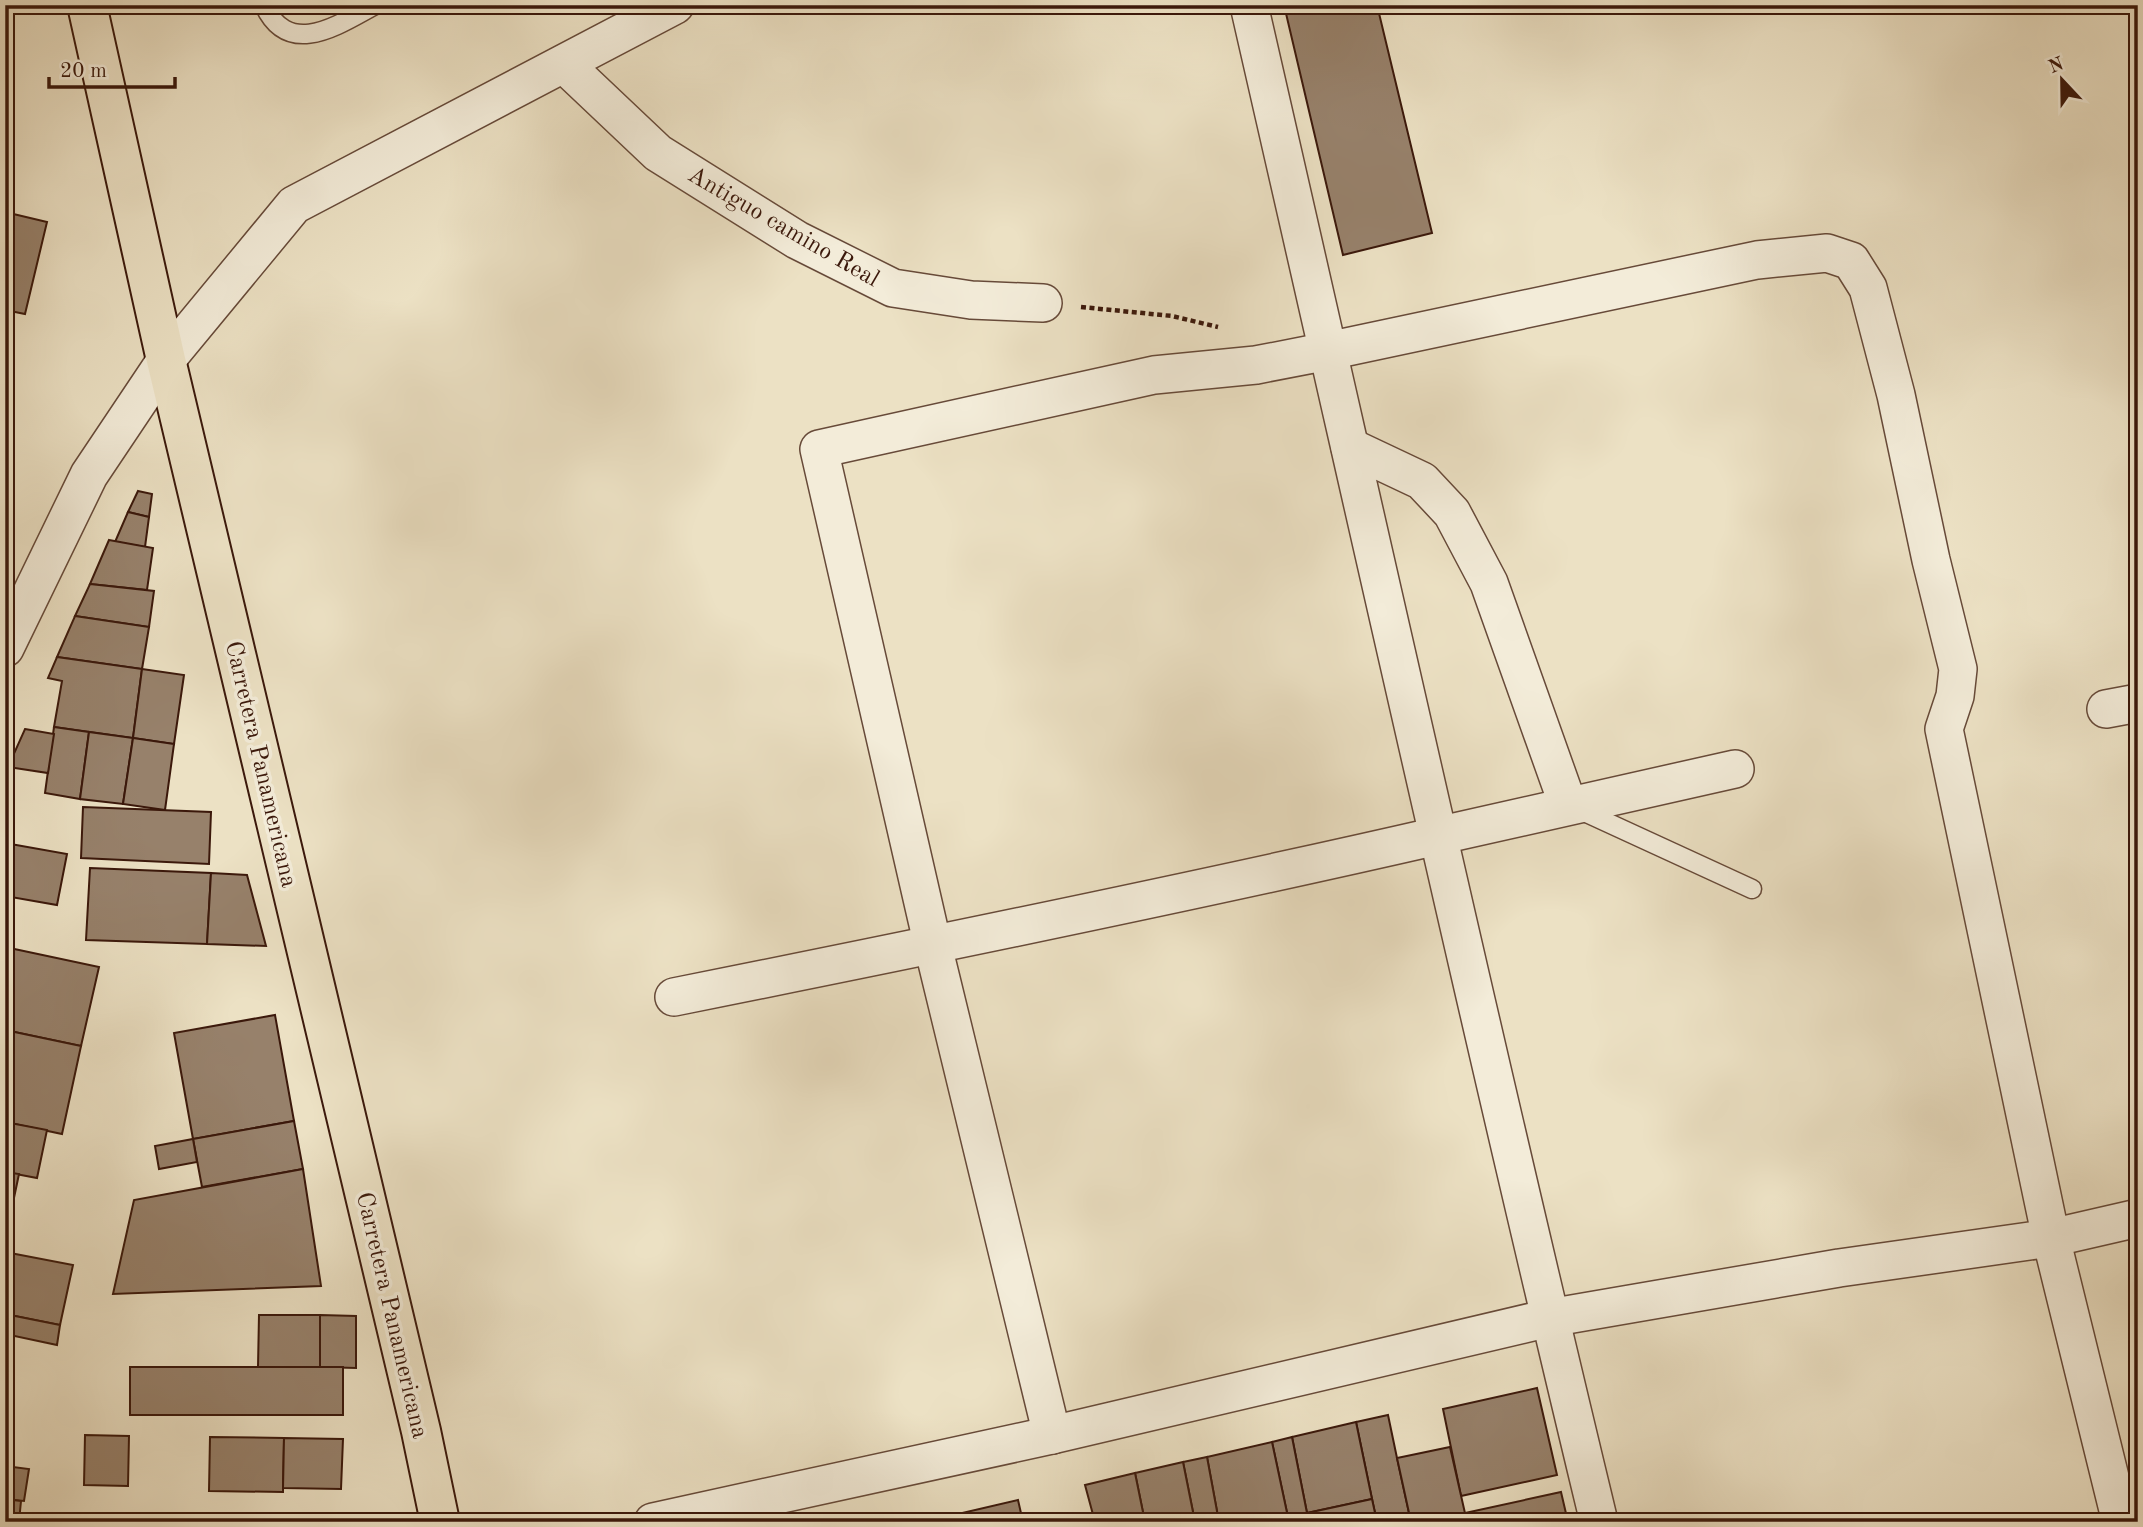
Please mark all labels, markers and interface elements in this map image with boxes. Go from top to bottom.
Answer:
scale bar [49,46,175,90]
north arrow [2028,46,2098,116]
text: N [2046,55,2067,78]
text: 20 m [60,61,107,82]
street label: Antiguo camino Real [683,163,883,292]
street label: Carretera Panamericana [220,639,300,890]
street label: Carretera Panamericana [351,1190,431,1441]

